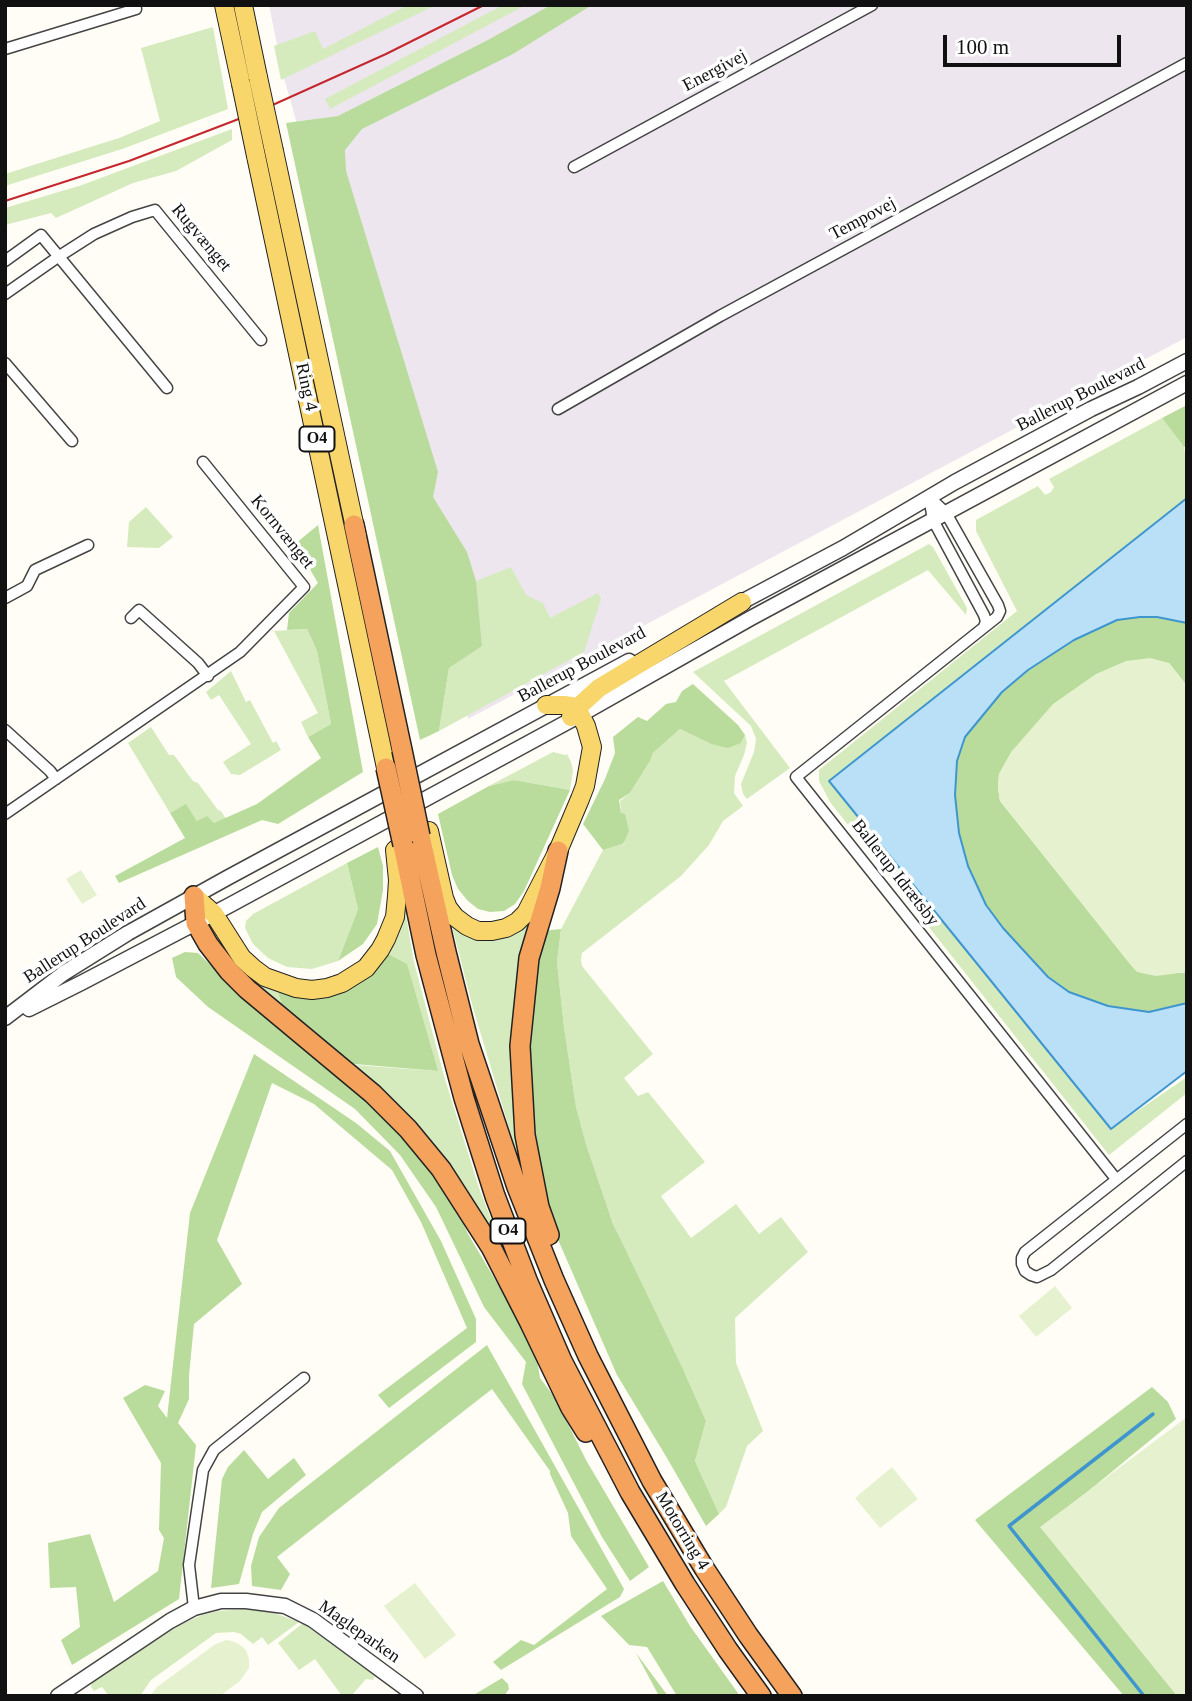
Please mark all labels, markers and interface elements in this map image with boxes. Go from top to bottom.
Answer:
scale bar [947,21,1126,65]
text: 100 m [956,35,1009,59]
street label: Energivej [679,45,751,97]
street label: Tempovej [826,193,900,245]
street label: Rugvænget [166,200,236,276]
street label: Ballerup Boulevard [1013,353,1149,437]
street label: Ring 4 [290,361,322,413]
road number: O4 [300,426,334,452]
street label: Kornvænget [246,491,318,573]
street label: Ballerup Boulevard [514,622,650,708]
street label: Ballerup Idrætsby [847,815,943,931]
street label: Ballerup Boulevard [20,893,150,989]
road number: O4 [490,1218,526,1244]
street label: Motorring 4 [650,1488,714,1574]
street label: Magleparken [314,1596,404,1668]

